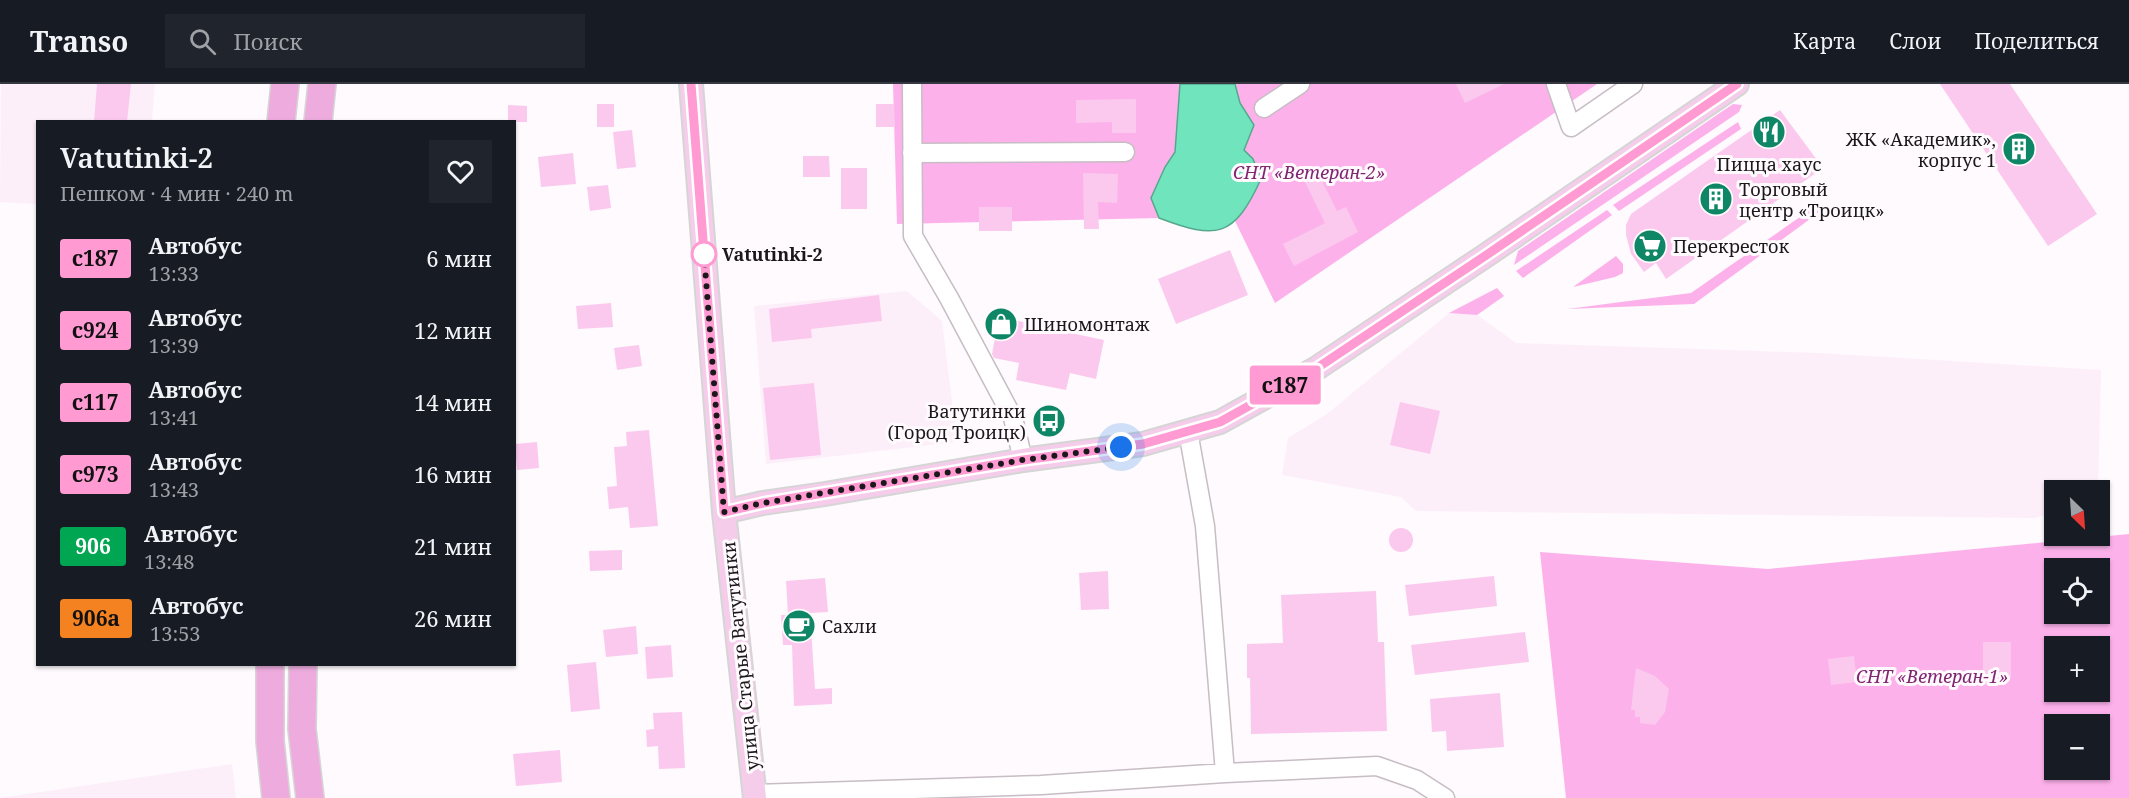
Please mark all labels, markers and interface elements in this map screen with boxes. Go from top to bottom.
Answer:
search box [165,14,585,68]
text: Transo [30,22,129,60]
icon: search [186,25,219,58]
text: Поиск [234,26,302,56]
text: Карта [1793,27,1856,55]
text: Слои [1889,27,1941,55]
text: Поделиться [1974,27,2099,55]
restaurant icon: Пицца хаус [1751,114,1787,150]
place label: ЖК «Академик», корпус 1 [1845,127,1996,172]
building icon: ЖК «Академик», корпус 1 [2001,131,2037,167]
text: Vatutinki-2 [60,138,213,176]
button: heart [429,140,492,203]
place label: Пицца хаус [1717,152,1822,176]
park label: СНТ «Ветеран-2» [1233,160,1385,184]
place label: Торговый центр «Троицк» [1739,177,1885,222]
text: Пешком · 4 мин · 240 m [60,180,293,207]
building icon: Торговый центр «Троицк» [1698,181,1734,217]
supermarket icon: Перекресток [1632,228,1668,264]
text: Автобус [149,230,242,260]
place label: Перекресток [1673,234,1789,258]
marker: Vatutinki-2 [691,241,717,267]
place label: Vatutinki-2 [722,242,823,266]
text: 6 мин [426,243,492,273]
text: с187 [72,244,119,272]
text: 13:33 [149,260,199,287]
text: Автобус [149,302,242,332]
shop icon: Шиномонтаж [983,306,1019,342]
place label: Шиномонтаж [1024,312,1150,336]
text: 12 мин [414,315,492,345]
text: с924 [72,316,119,344]
text: 13:39 [149,332,199,359]
line badge: с187 [1243,366,1327,404]
text: с187 [1262,371,1308,399]
text: Автобус [149,374,242,404]
text: 14 мин [414,387,492,417]
text: с117 [72,388,119,416]
place label: Ватутинки (Город Троицк) [888,399,1026,444]
bus stop icon: Ватутинки (Город Троицк) [1031,403,1067,439]
text: 13:41 [149,404,199,431]
your location [1106,432,1136,462]
text: Автобус [149,446,242,476]
text: 16 мин [414,459,492,489]
text: с973 [72,460,119,488]
text: 13:43 [149,476,199,503]
north arrow [2044,480,2110,546]
map controls [2044,480,2110,780]
text: Автобус [144,518,237,548]
text: 21 мин [414,531,492,561]
text: 906 [75,532,111,560]
street label: улица Старые Ватутинки [716,540,764,772]
text: 13:48 [144,548,194,575]
button: locate [2044,558,2110,624]
text: Автобус [150,590,244,620]
text: 26 мин [414,603,492,633]
text: 906а [72,604,120,632]
cafe icon: Сахли [781,608,817,644]
place label: Сахли [822,614,877,638]
text: 13:53 [150,620,201,647]
button: + [2044,636,2110,702]
park label: СНТ «Ветеран-1» [1856,664,2008,688]
button: − [2044,714,2110,780]

